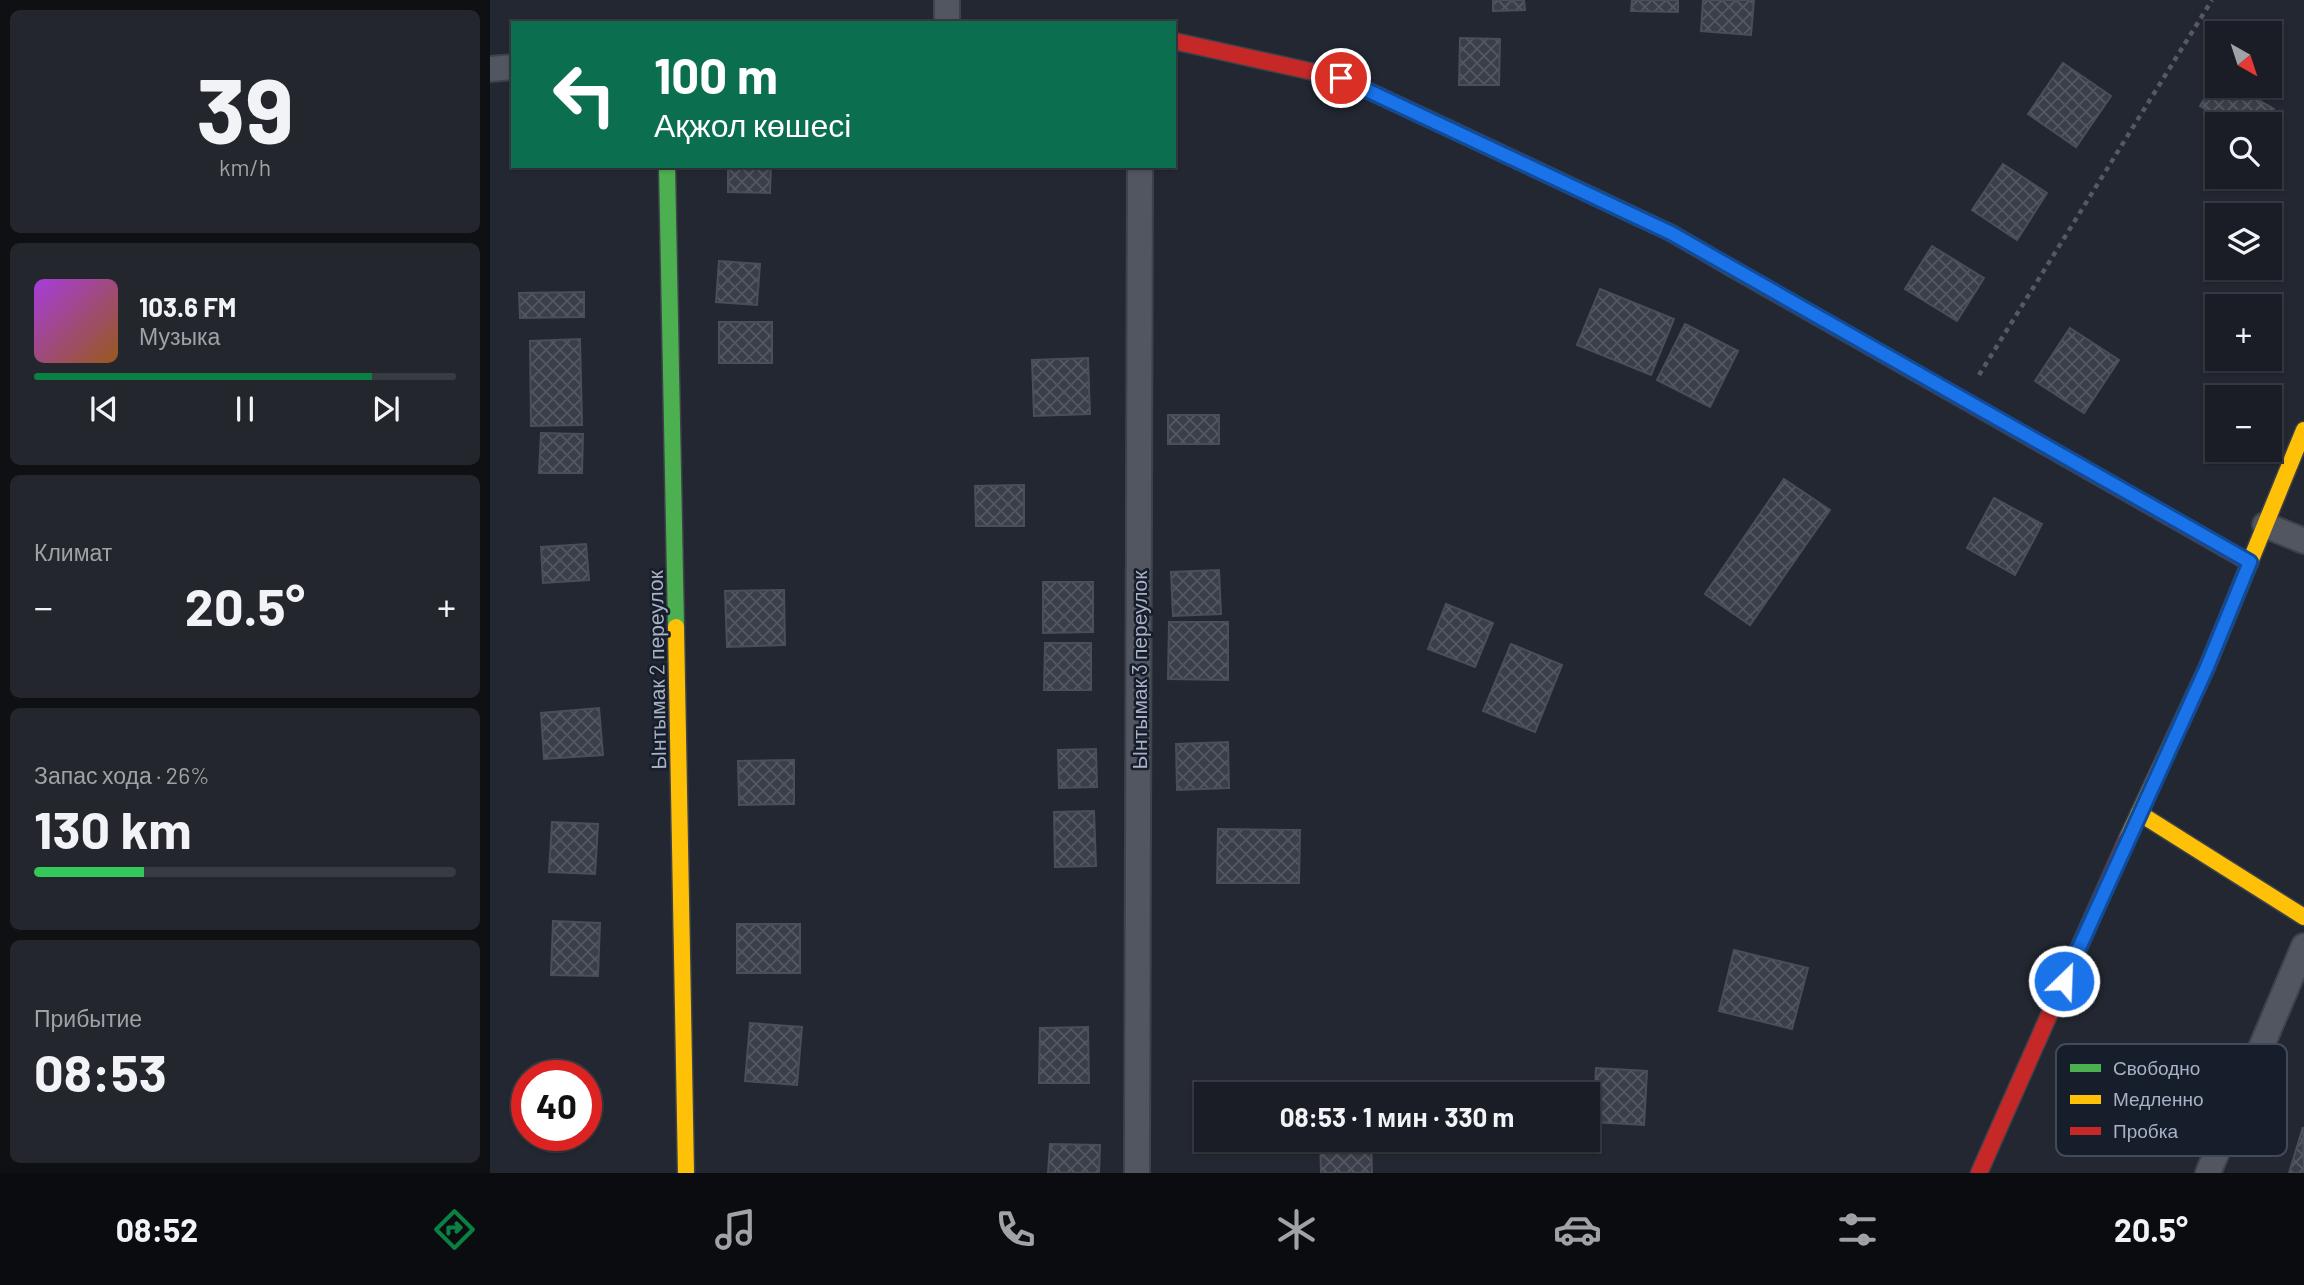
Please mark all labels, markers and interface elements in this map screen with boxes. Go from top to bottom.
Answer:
north arrow [2205,21,2282,98]
map controls [2205,21,2282,462]
text: 100 m [654,45,778,104]
pin [1311,48,1371,108]
icon: left [539,49,630,140]
text: 39 [196,53,294,162]
icon: arrive [1322,59,1360,97]
text: Ақжол көшесі [654,105,851,143]
button: search [2205,112,2282,189]
text: km/h [219,153,271,181]
button: layers [2205,203,2282,280]
text: 103.6 FM [139,291,236,322]
button: + [2205,294,2282,371]
text: Музыка [139,322,220,350]
button: − [2205,385,2282,462]
icon: previous [85,390,123,428]
icon: pause [226,390,264,428]
icon: next [367,390,405,428]
text: Климат [34,538,112,566]
street label: Ынтымак 2 переулок [642,569,670,770]
street label: Ынтымак 3 переулок [1126,570,1151,770]
text: 20.5° [185,574,305,636]
text: − [34,583,53,629]
text: + [437,583,456,629]
text: Запас хода · 26% [34,761,209,789]
text: 130 km [34,797,192,859]
position arrow [2027,944,2101,1018]
text: Прибытие [34,1004,142,1032]
text: 08:53 [34,1040,167,1102]
legend [2056,1044,2287,1156]
text: Свободно [2113,1056,2200,1079]
speed limit sign: 40 [511,1060,602,1151]
text: Медленно [2113,1087,2203,1110]
text: 08:53 · 1 мин · 330 m [1280,1101,1514,1132]
text: Пробка [2113,1119,2178,1142]
icon: directions [430,1205,479,1254]
icon: music [711,1205,760,1254]
icon: phone [991,1205,1040,1254]
icon: climate [1272,1205,1321,1254]
icon: car [1553,1205,1602,1254]
icon: filters [1833,1205,1882,1254]
text: 08:52 [116,1210,198,1248]
text: 20.5° [2114,1210,2188,1248]

